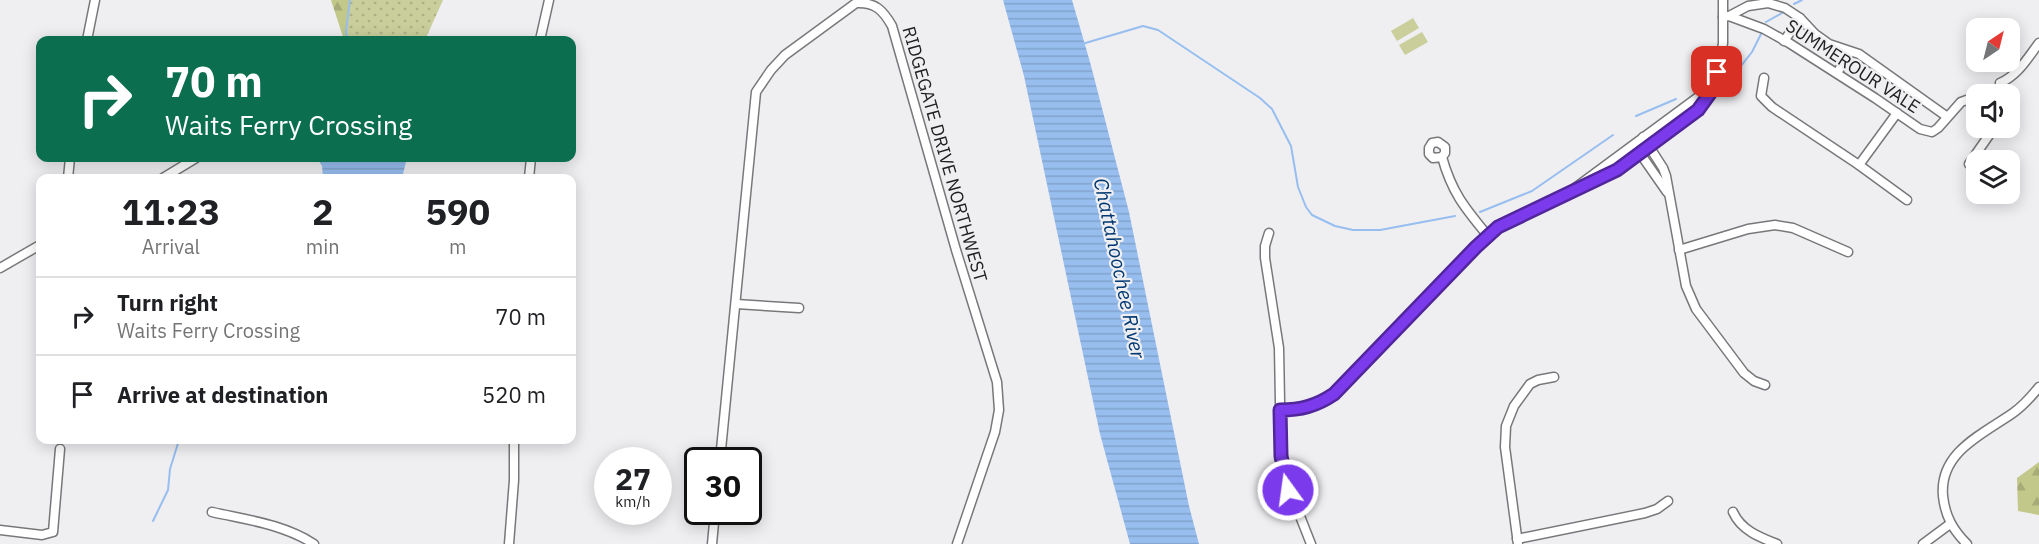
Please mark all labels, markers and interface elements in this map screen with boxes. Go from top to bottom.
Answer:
street label: SUMMEROUR VALE [1781,14,1925,118]
north arrow [1966,18,2020,72]
map controls [1966,18,2020,204]
street label: RIDGEGATE DRIVE NORTHWEST [897,24,993,284]
pin [1691,46,1742,97]
text: 70 m [165,54,263,109]
icon: arrive [1700,55,1733,88]
icon: right [66,60,144,138]
button: sound [1966,84,2020,138]
text: Waits Ferry Crossing [165,107,412,142]
button: layers [1966,150,2020,204]
water label: Chattahoochee River [1088,175,1152,361]
text: 11:23 [122,188,220,235]
text: 2 [312,188,334,235]
text: 590 [425,188,490,235]
text: Arrival [142,233,200,260]
text: min [306,233,340,260]
text: m [449,233,467,260]
text: Turn right [117,288,218,317]
icon: right [66,300,99,333]
text: 70 m [495,302,546,331]
text: Waits Ferry Crossing [117,317,300,344]
icon: arrive [66,378,99,411]
text: Arrive at destination [117,380,328,409]
text: 520 m [482,380,546,409]
speed limit sign: 30 [684,447,762,525]
position arrow [1256,458,1320,522]
text: 27 [615,459,651,498]
text: km/h [615,492,651,511]

